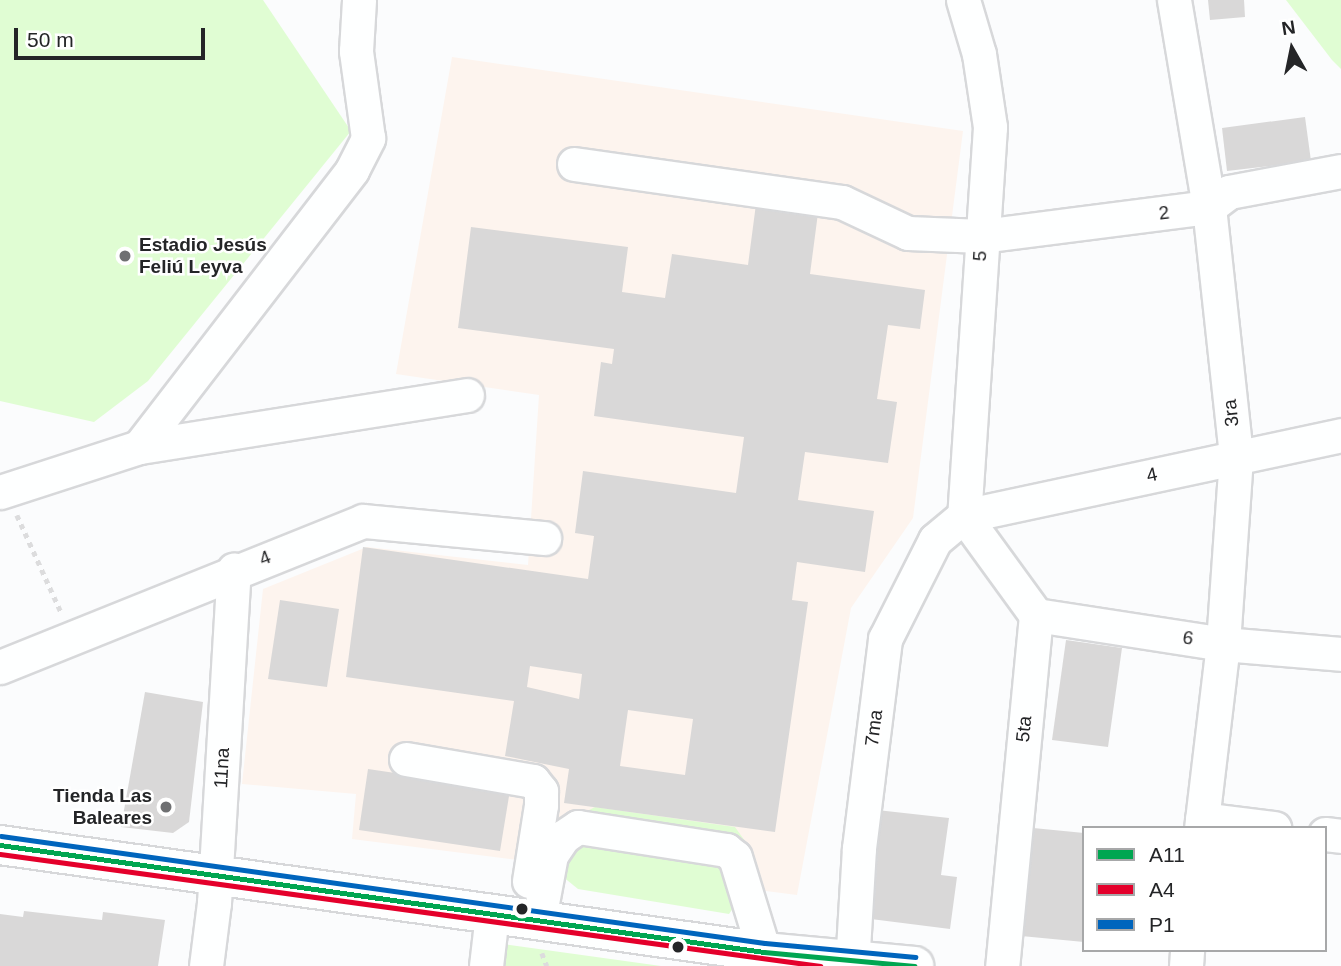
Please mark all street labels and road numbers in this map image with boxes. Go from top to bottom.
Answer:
street label: 2 [1157,201,1171,225]
street label: 5 [968,250,992,262]
street label: 3ra [1218,398,1244,428]
street label: 4 [1144,463,1160,487]
street label: 4 [256,545,274,571]
street label: 6 [1181,626,1195,650]
street label: 7ma [860,708,888,748]
street label: 5ta [1011,715,1037,743]
street label: 11na [210,747,234,789]

